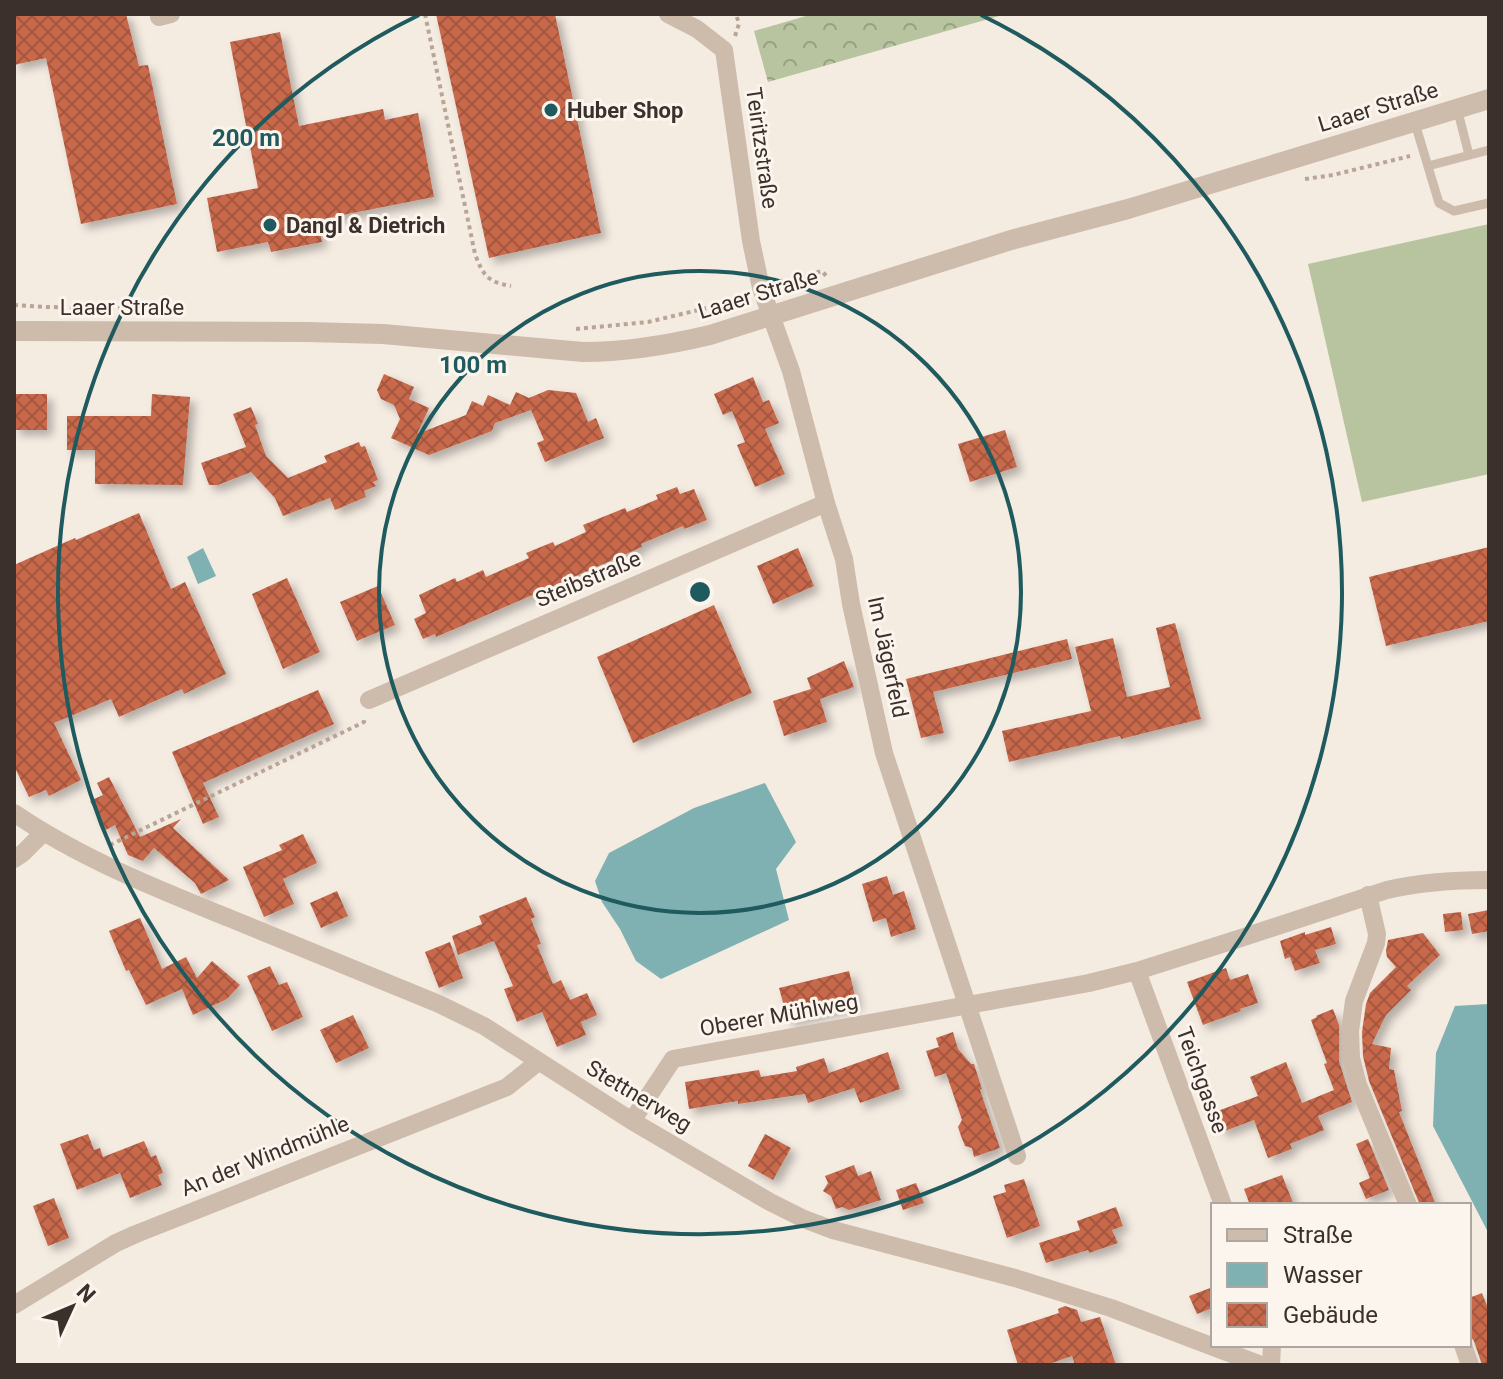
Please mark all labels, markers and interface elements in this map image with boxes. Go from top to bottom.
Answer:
street label: Laaer Straße [1315,77,1441,137]
street label: Teiritzstraße [741,86,783,210]
place label: Huber Shop [567,98,683,123]
marker: Huber Shop [542,101,560,119]
text: 200 m [212,124,280,152]
place label: Dangl & Dietrich [286,213,445,238]
marker: Dangl & Dietrich [261,216,279,234]
street label: Laaer Straße [695,264,821,324]
street label: Laaer Straße [60,295,184,320]
text: 100 m [439,351,507,379]
street label: Steibstraße [532,546,644,612]
centre of rings [686,578,714,606]
street label: Im Jägerfeld [863,594,913,720]
street label: Oberer Mühlweg [698,989,860,1041]
street label: Teichgasse [1171,1023,1233,1137]
street label: Stettnerweg [582,1055,696,1137]
street label: An der Windmühle [177,1111,353,1201]
legend [1211,1203,1471,1347]
text: Straße [1283,1221,1353,1249]
text: Wasser [1283,1261,1363,1289]
north arrow [32,1267,112,1347]
text: N [72,1279,100,1308]
text: Gebäude [1283,1301,1378,1329]

